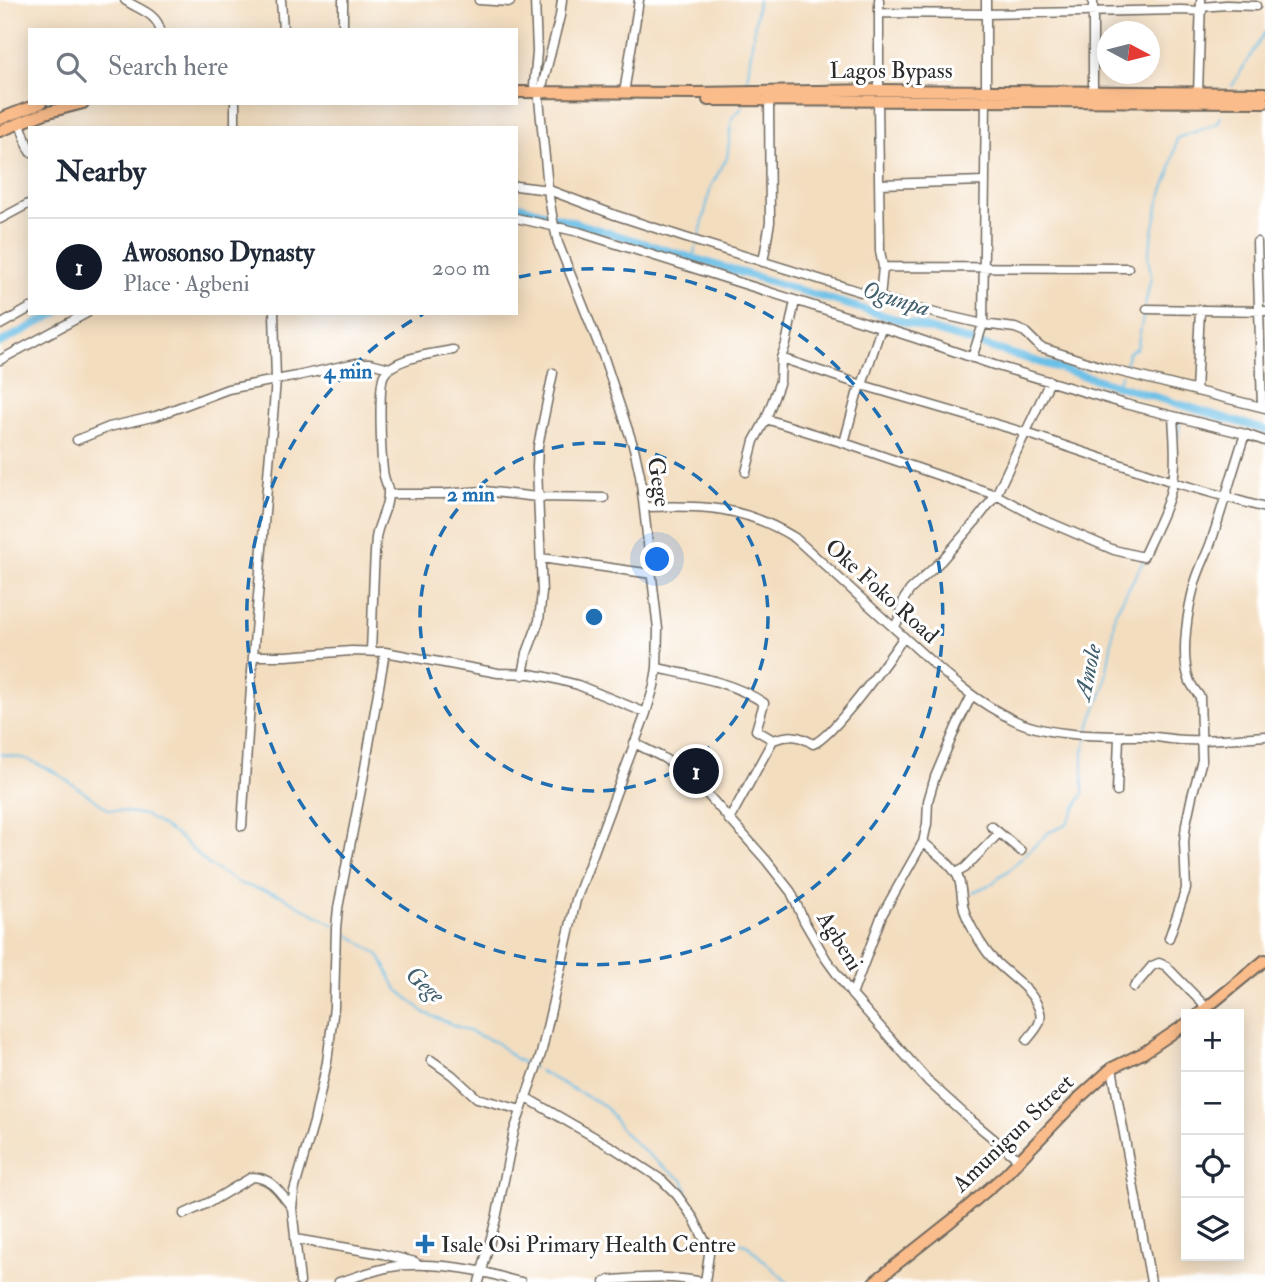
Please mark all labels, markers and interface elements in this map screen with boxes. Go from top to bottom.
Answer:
north arrow [1097,21,1160,84]
search box [28,28,518,105]
icon: search [52,48,90,86]
text: Search here [108,51,228,83]
street label: Lagos Bypass [829,56,953,86]
text: Nearby [56,153,146,190]
text: Awosonso Dynasty [123,237,315,269]
text: 1 [75,253,83,282]
text: 200 m [432,253,490,282]
text: Place · Agbeni [123,269,250,298]
water label: Ogunpa [858,274,934,324]
text: 4 min [323,358,372,385]
street label: Gege [641,455,677,509]
text: 2 min [447,481,495,508]
street label: Oke Foko Road [819,532,945,650]
your location [640,542,674,576]
centre of rings [582,605,606,629]
water label: Amole [1066,640,1109,706]
pin: 1 [673,745,719,797]
street label: Agbeni [810,905,869,976]
water label: Gege [399,959,452,1011]
map controls [1181,1009,1244,1261]
button: + [1181,1009,1244,1072]
street label: Amunigun Street [945,1068,1080,1199]
button: − [1181,1072,1244,1135]
button: locate [1181,1135,1244,1198]
button: layers [1181,1198,1244,1261]
place label: Isale Osi Primary Health Centre [441,1230,736,1259]
marker: Isale Osi Primary Health Centre [415,1234,435,1254]

